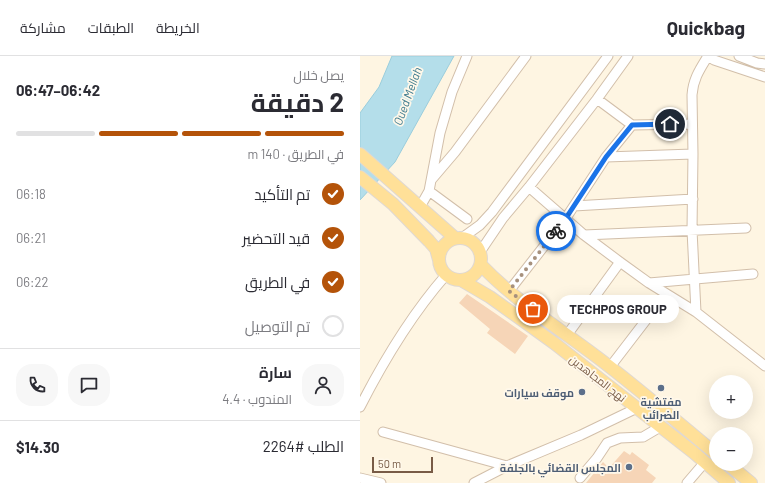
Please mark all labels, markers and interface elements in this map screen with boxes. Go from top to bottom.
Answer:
text: Quickbag [667,16,745,39]
text: مشاركة [20,19,66,36]
text: الطبقات [88,19,134,36]
text: الخريطة [156,19,200,36]
water label: Oued Mellah [390,65,424,127]
text: يصل خلال [293,67,344,83]
text: 06:42–06:47 [16,81,100,99]
text: 2 دقيقة [251,86,344,117]
pin [653,107,687,141]
icon: home [659,113,681,135]
text: في الطريق · 140 m [247,146,344,162]
icon: check [322,183,344,205]
text: تم التأكيد [254,185,310,203]
text: 06:18 [16,186,46,202]
courier [536,211,576,251]
icon: bike [545,220,567,242]
icon: check [322,227,344,249]
text: قيد التحضير [242,229,310,247]
text: 06:21 [16,230,46,246]
icon: check [322,271,344,293]
text: في الطريق [245,273,310,291]
text: 06:22 [16,274,48,290]
pin [516,292,550,326]
callout: TECHPOS GROUP [557,295,679,323]
icon: bag [522,298,544,320]
text: TECHPOS GROUP [569,301,667,317]
text: تم التوصيل [245,317,310,335]
street label: نهج المجاهدين [566,352,629,406]
text: سارة [259,363,292,381]
button: phone [16,364,58,406]
button: chat [68,364,110,406]
button: person [302,364,344,406]
map controls [709,375,753,471]
button: + [709,375,753,419]
marker: مفتشية الضرائب [656,383,666,393]
place label: موقف سيارات [504,386,574,401]
marker: موقف سيارات [577,387,587,397]
text: المندوب · 4.4 [222,391,292,407]
place label: مفتشية الضرائب [641,395,681,422]
button: − [709,427,753,471]
text: الطلب #2264 [263,437,344,455]
text: $14.30 [16,438,60,456]
scale bar [372,455,433,474]
text: 50 m [378,457,401,470]
place label: المجلس القضائي بالجلفة [500,461,621,478]
marker: المجلس القضائي بالجلفة [624,462,634,472]

